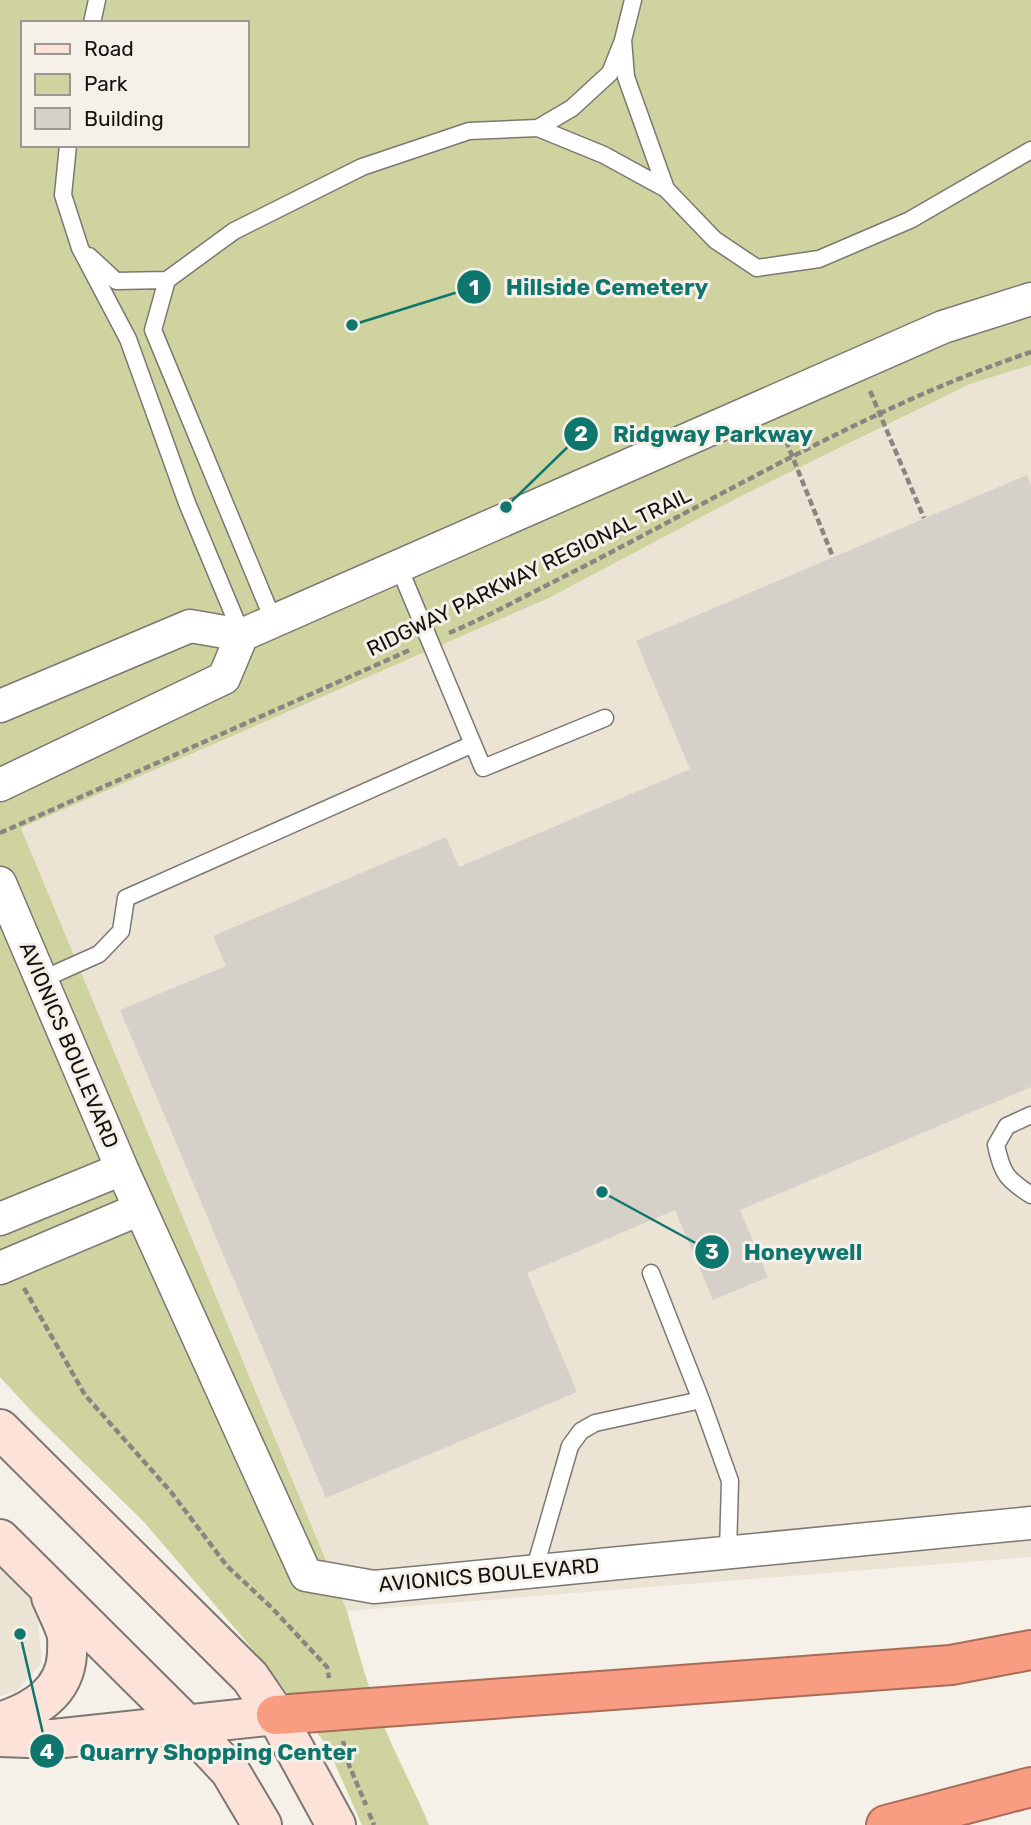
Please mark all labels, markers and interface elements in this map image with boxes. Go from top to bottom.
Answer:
legend [21,21,248,147]
text: Road [84,36,134,61]
text: Park [84,71,128,96]
text: Building [84,106,164,131]
callout: Hillside Cemetery [457,265,722,309]
text: Hillside Cemetery [506,273,708,301]
text: 1 [469,275,479,300]
callout: Ridgway Parkway [563,412,827,456]
text: Ridgway Parkway [613,420,813,448]
text: 2 [574,421,588,446]
street label: RIDGWAY PARKWAY REGIONAL TRAIL [363,482,695,661]
street label: AVIONICS BOULEVARD [15,938,124,1152]
callout: Honeywell [694,1230,876,1274]
text: Honeywell [744,1238,862,1266]
text: 3 [705,1239,719,1264]
street label: AVIONICS BOULEVARD [377,1552,600,1597]
callout: Quarry Shopping Center [30,1729,371,1773]
text: Quarry Shopping Center [79,1738,357,1766]
text: 4 [40,1739,54,1764]

